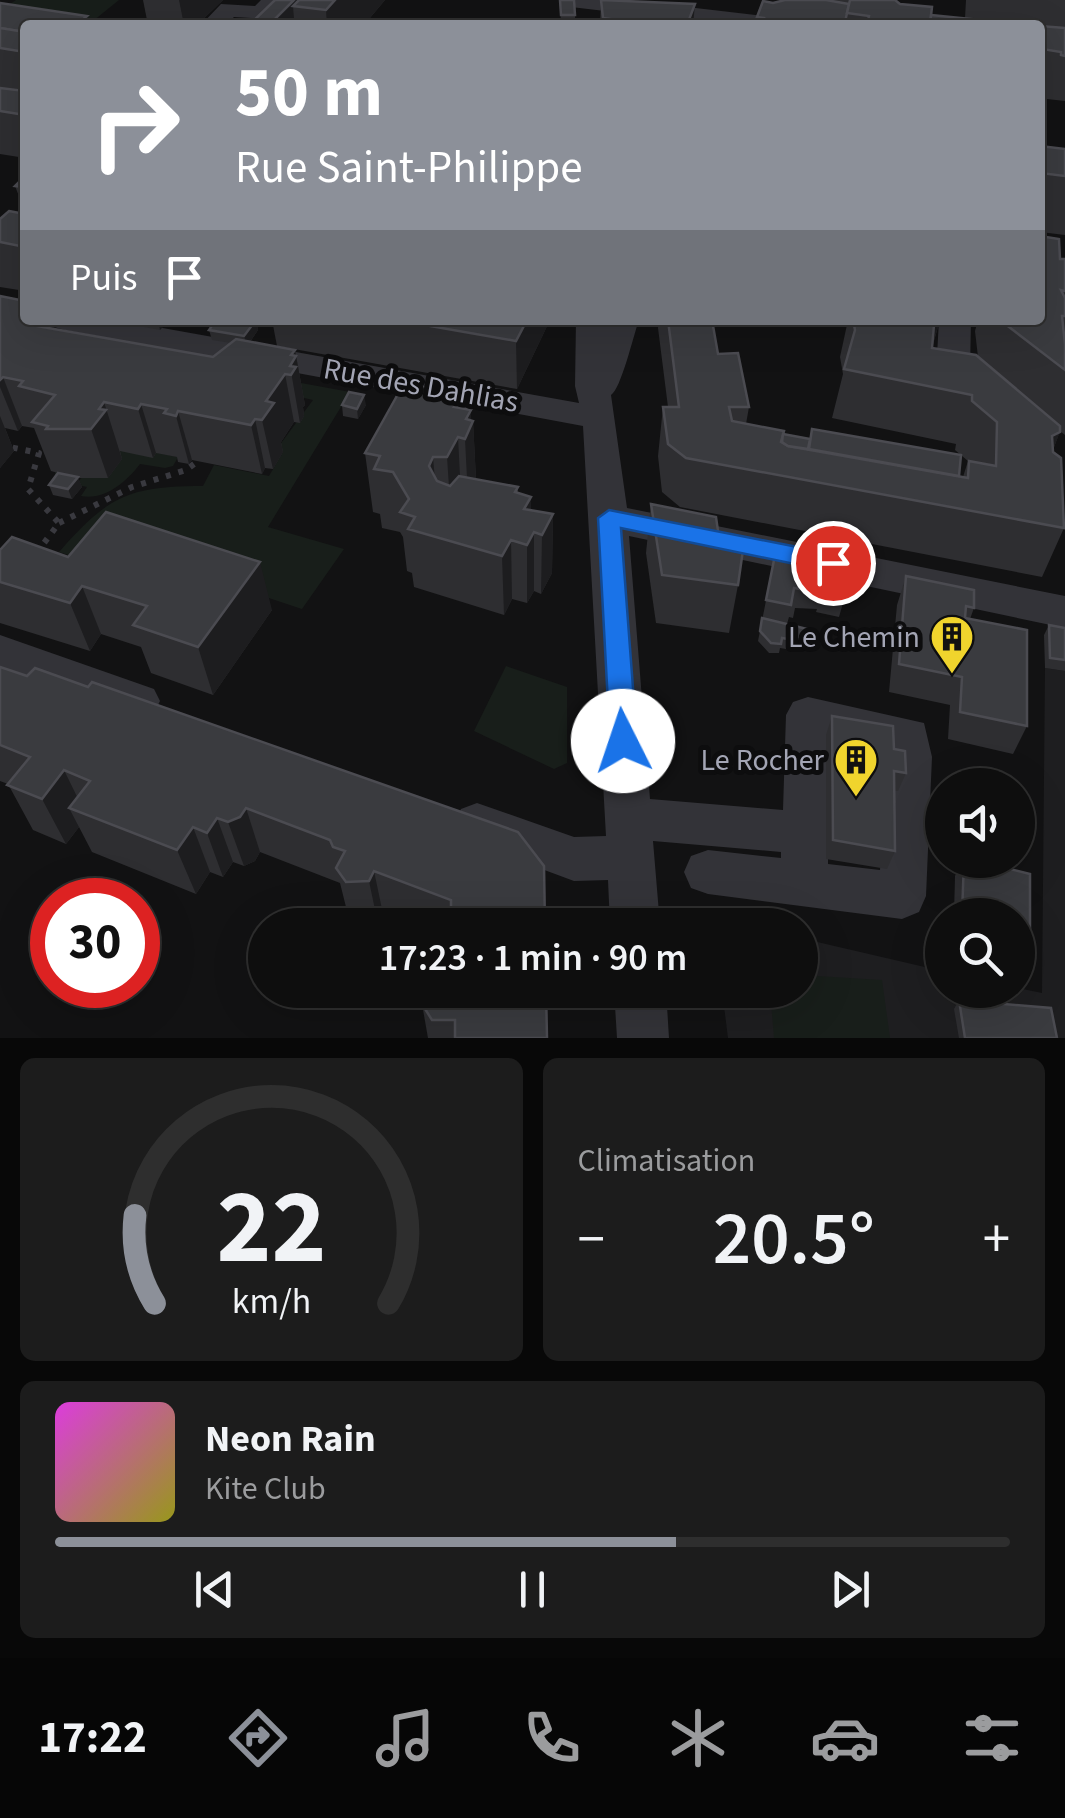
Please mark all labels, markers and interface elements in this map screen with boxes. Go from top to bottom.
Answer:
text: 50 m [235,43,383,143]
icon: right [70,60,200,190]
text: Rue Saint-Philippe [235,136,583,200]
icon: arrive [157,250,212,305]
text: Puis [70,251,137,305]
street label: Rue des Dahlias [320,347,522,424]
pin [791,521,876,606]
icon: arrive [806,536,861,591]
building icon: Le Chemin [929,614,975,675]
place label: Le Chemin [788,616,920,659]
position arrow [571,689,675,793]
building icon: Le Rocher [833,737,879,798]
place label: Le Rocher [701,739,825,782]
map controls [925,768,1035,1008]
button: sound [925,768,1035,878]
speed limit sign: 30 [30,878,160,1008]
button: search [925,898,1035,1008]
text: 17:23 · 1 min · 90 m [379,931,687,985]
text: Climatisation [578,1138,755,1184]
text: 22 [216,1155,326,1303]
text: 20.5° [713,1186,875,1293]
text: − [578,1201,605,1279]
text: + [983,1201,1010,1279]
text: km/h [232,1276,311,1327]
text: Neon Rain [205,1412,376,1466]
text: Kite Club [205,1466,326,1512]
icon: previous [187,1562,242,1617]
icon: pause [505,1562,560,1617]
icon: next [823,1562,878,1617]
icon: directions [223,1703,293,1773]
icon: music [370,1703,440,1773]
icon: phone [517,1703,587,1773]
icon: climate [663,1703,733,1773]
icon: car [810,1703,880,1773]
icon: filters [957,1703,1027,1773]
text: 17:22 [38,1706,147,1770]

